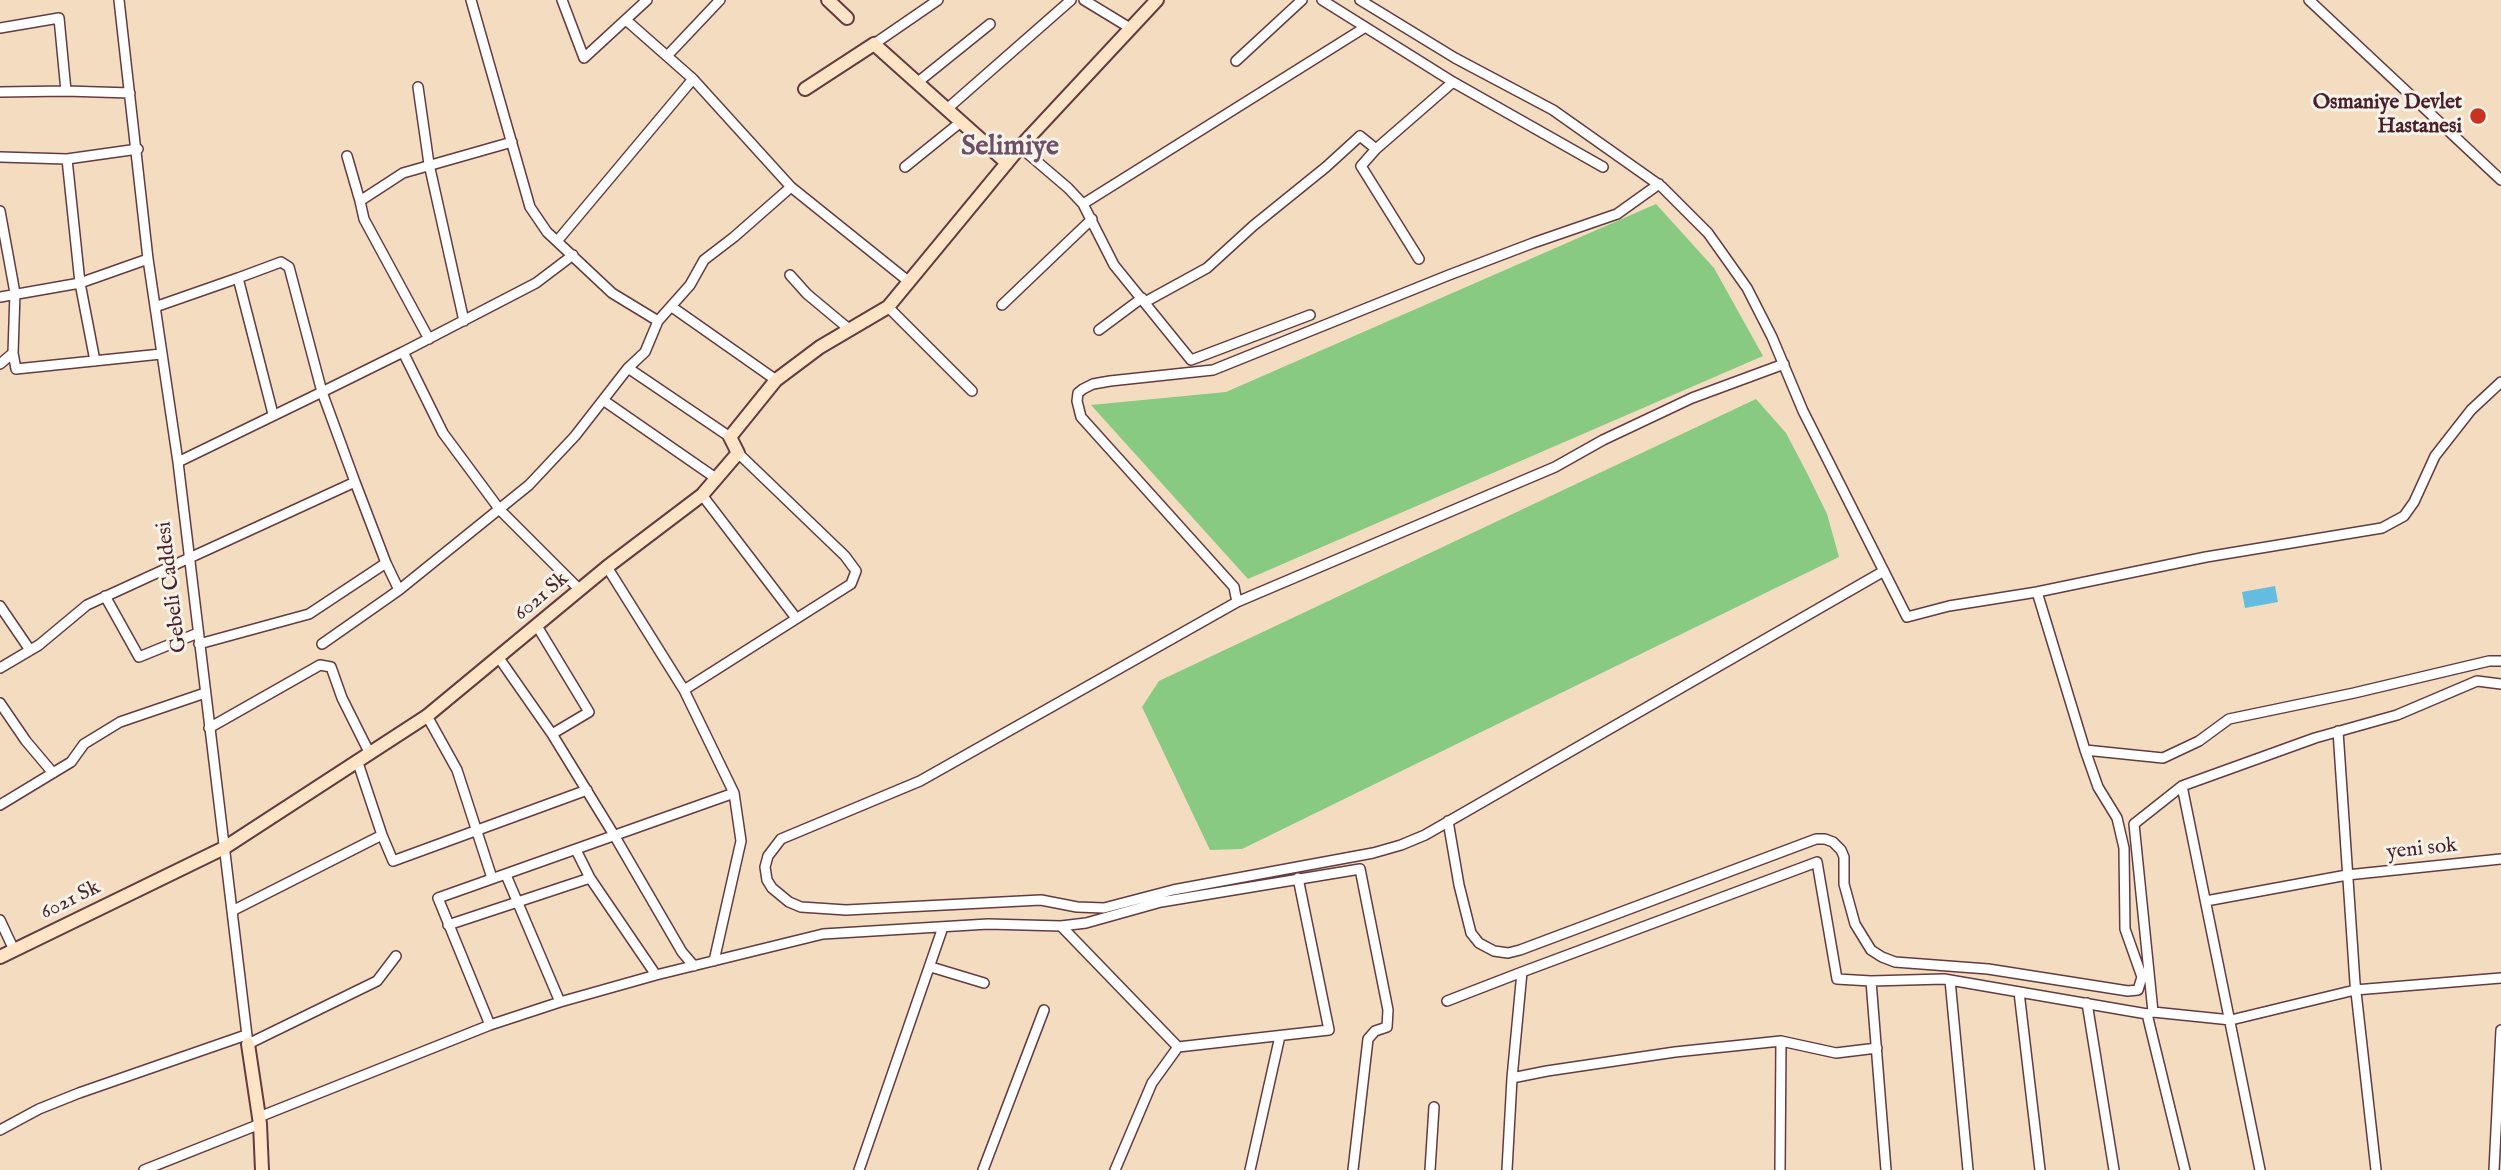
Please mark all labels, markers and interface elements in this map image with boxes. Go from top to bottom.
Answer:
place label: Osmaniye Devlet Hastanesi [2313,91,2462,141]
marker: Osmaniye Devlet Hastanesi [2468,106,2488,126]
district label: Selimiye [961,131,1059,165]
street label: Gebeli Caddesi [152,520,194,654]
street label: 6021 Sk [510,567,574,627]
street label: yeni sok [2385,834,2459,866]
street label: 6021 Sk [37,876,105,926]

